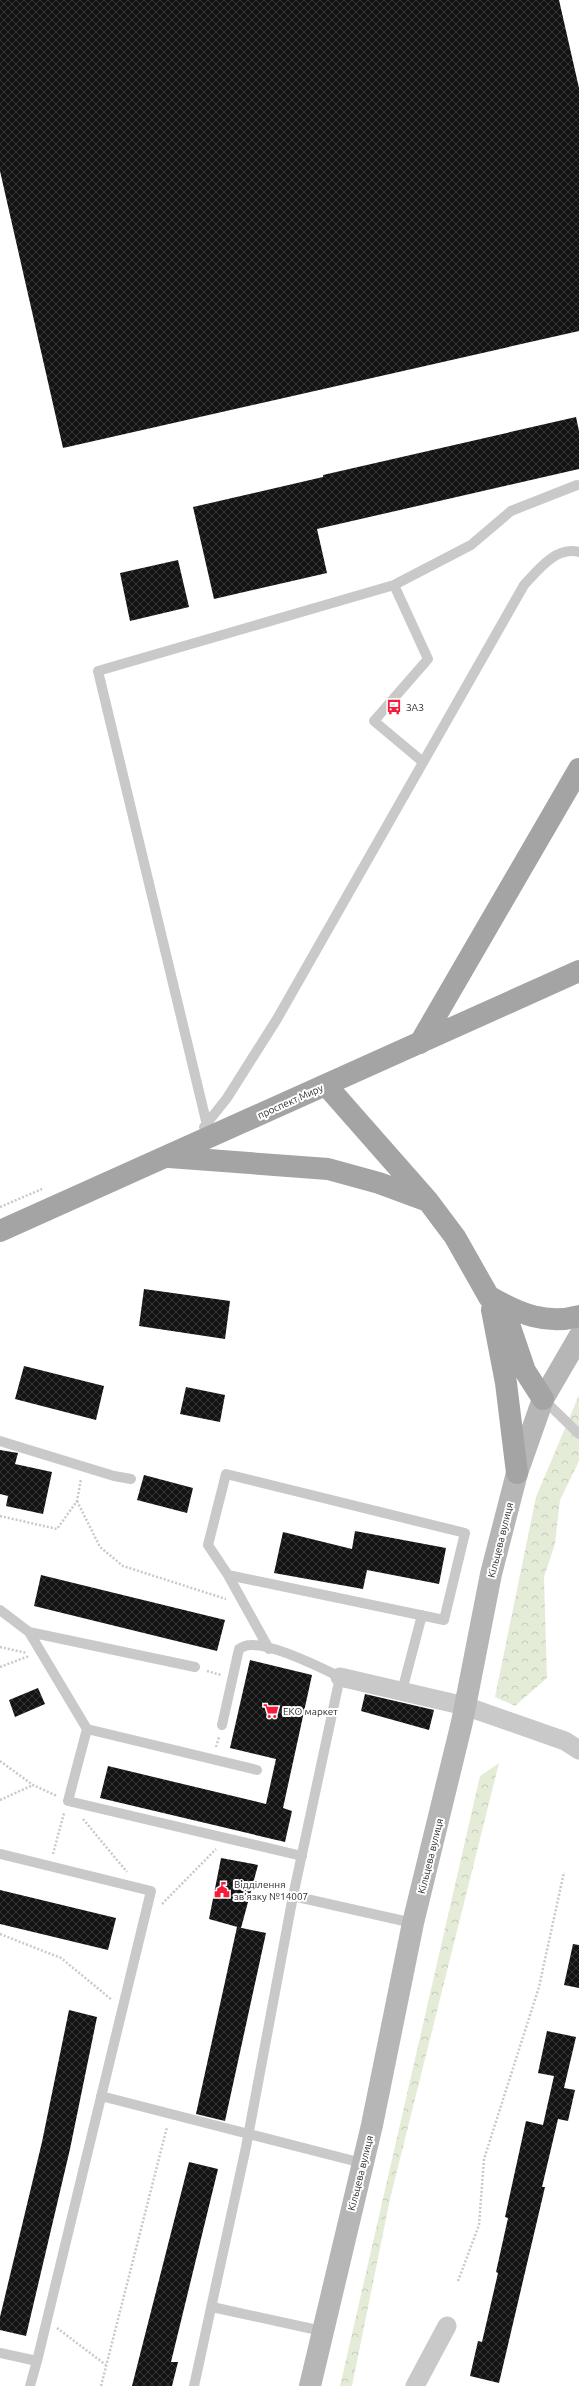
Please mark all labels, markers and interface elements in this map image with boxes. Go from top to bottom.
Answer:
bus stop icon: ЗАЗ [385,698,403,716]
place label: ЗАЗ [406,702,424,713]
street label: проспект Миру [256,1082,325,1121]
street label: Кільцева вулиця [486,1501,515,1579]
supermarket icon: ЕКО маркет [262,1702,280,1720]
place label: ЕКО маркет [283,1706,338,1717]
street label: Кільцева вулиця [416,1817,445,1895]
place label: Відділення зв’язку №14007 [234,1879,308,1902]
public building icon: Відділення зв’язку №14007 [213,1881,231,1899]
street label: Кільцева вулиця [346,2134,375,2212]

